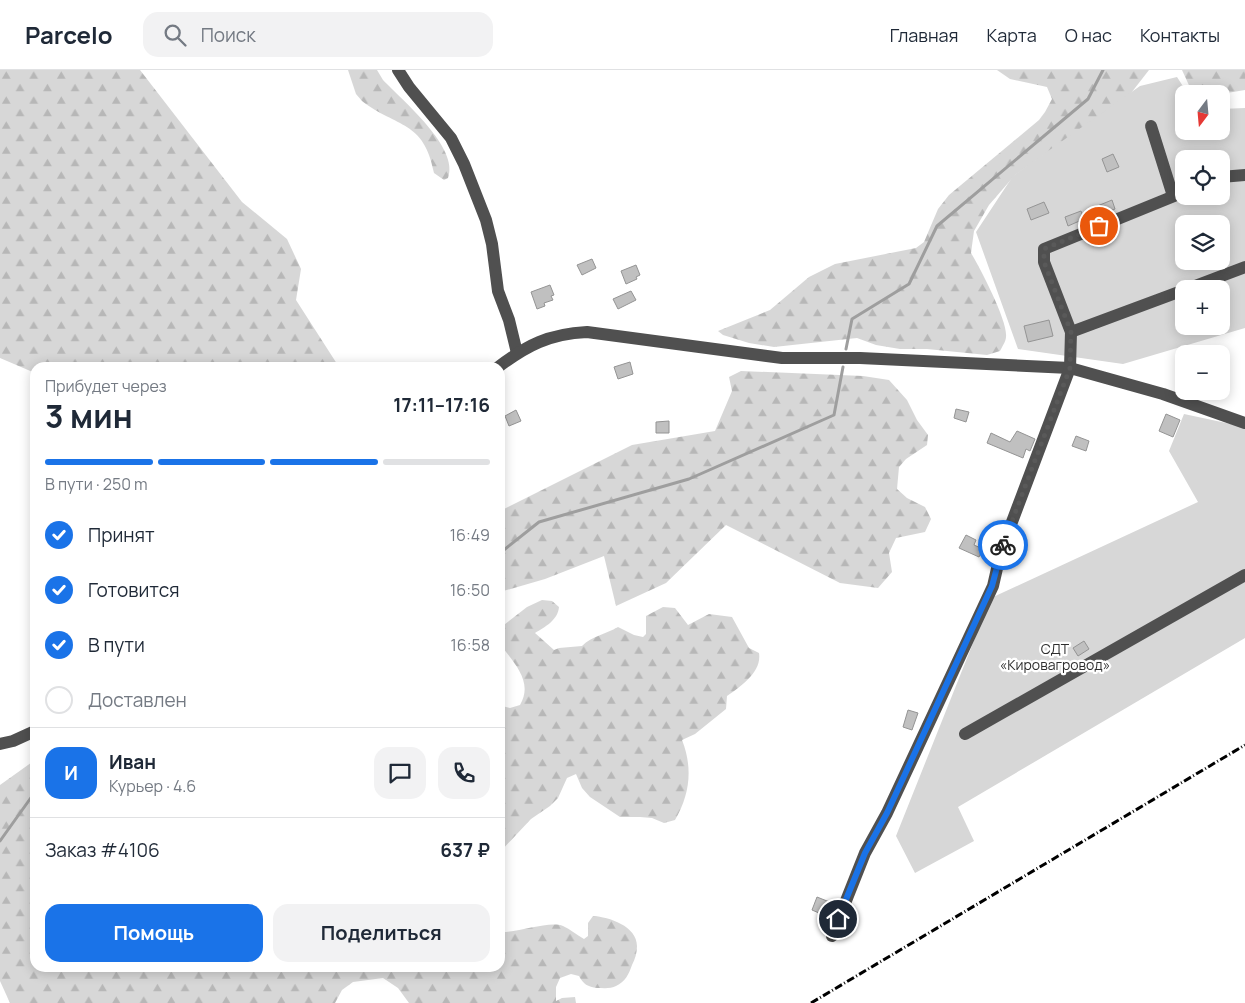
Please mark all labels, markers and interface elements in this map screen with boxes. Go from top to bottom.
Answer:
search box [143,12,493,57]
text: Parcelo [25,18,113,51]
icon: search [161,21,189,49]
text: Поиск [201,22,256,48]
text: Главная [890,23,959,47]
text: Карта [987,23,1037,47]
text: О нас [1065,23,1112,47]
text: Контакты [1140,23,1220,47]
north arrow [1175,85,1230,140]
map controls [1175,85,1230,400]
button: locate [1175,150,1230,205]
pin [1078,205,1120,247]
icon: bag [1085,212,1113,240]
button: layers [1175,215,1230,270]
button: + [1175,280,1230,335]
button: − [1175,345,1230,400]
text: Прибудет через [45,375,167,397]
text: 17:11–17:16 [393,392,490,418]
text: 3 мин [45,394,133,438]
text: В пути · 250 m [45,473,148,495]
courier [978,520,1028,570]
icon: check [45,521,73,549]
text: Принят [88,522,155,548]
text: 16:49 [450,524,490,546]
icon: bike [989,531,1017,559]
icon: check [45,576,73,604]
text: Готовится [88,577,180,603]
text: 16:50 [450,579,490,601]
icon: check [45,631,73,659]
text: В пути [88,632,145,658]
text: 16:58 [451,634,490,656]
park label: СДТ «Кировагровод» [1000,639,1110,674]
text: Доставлен [88,687,187,713]
button: chat [374,747,426,799]
button: phone [438,747,490,799]
text: Иван [109,749,156,775]
text: И [64,760,78,786]
text: Курьер · 4.6 [109,775,196,797]
text: Заказ #4106 [45,837,160,863]
text: 637 ₽ [440,837,490,863]
pin [817,898,859,940]
button: Помощь [45,904,263,962]
button: Поделиться [273,904,490,962]
icon: home [824,905,852,933]

